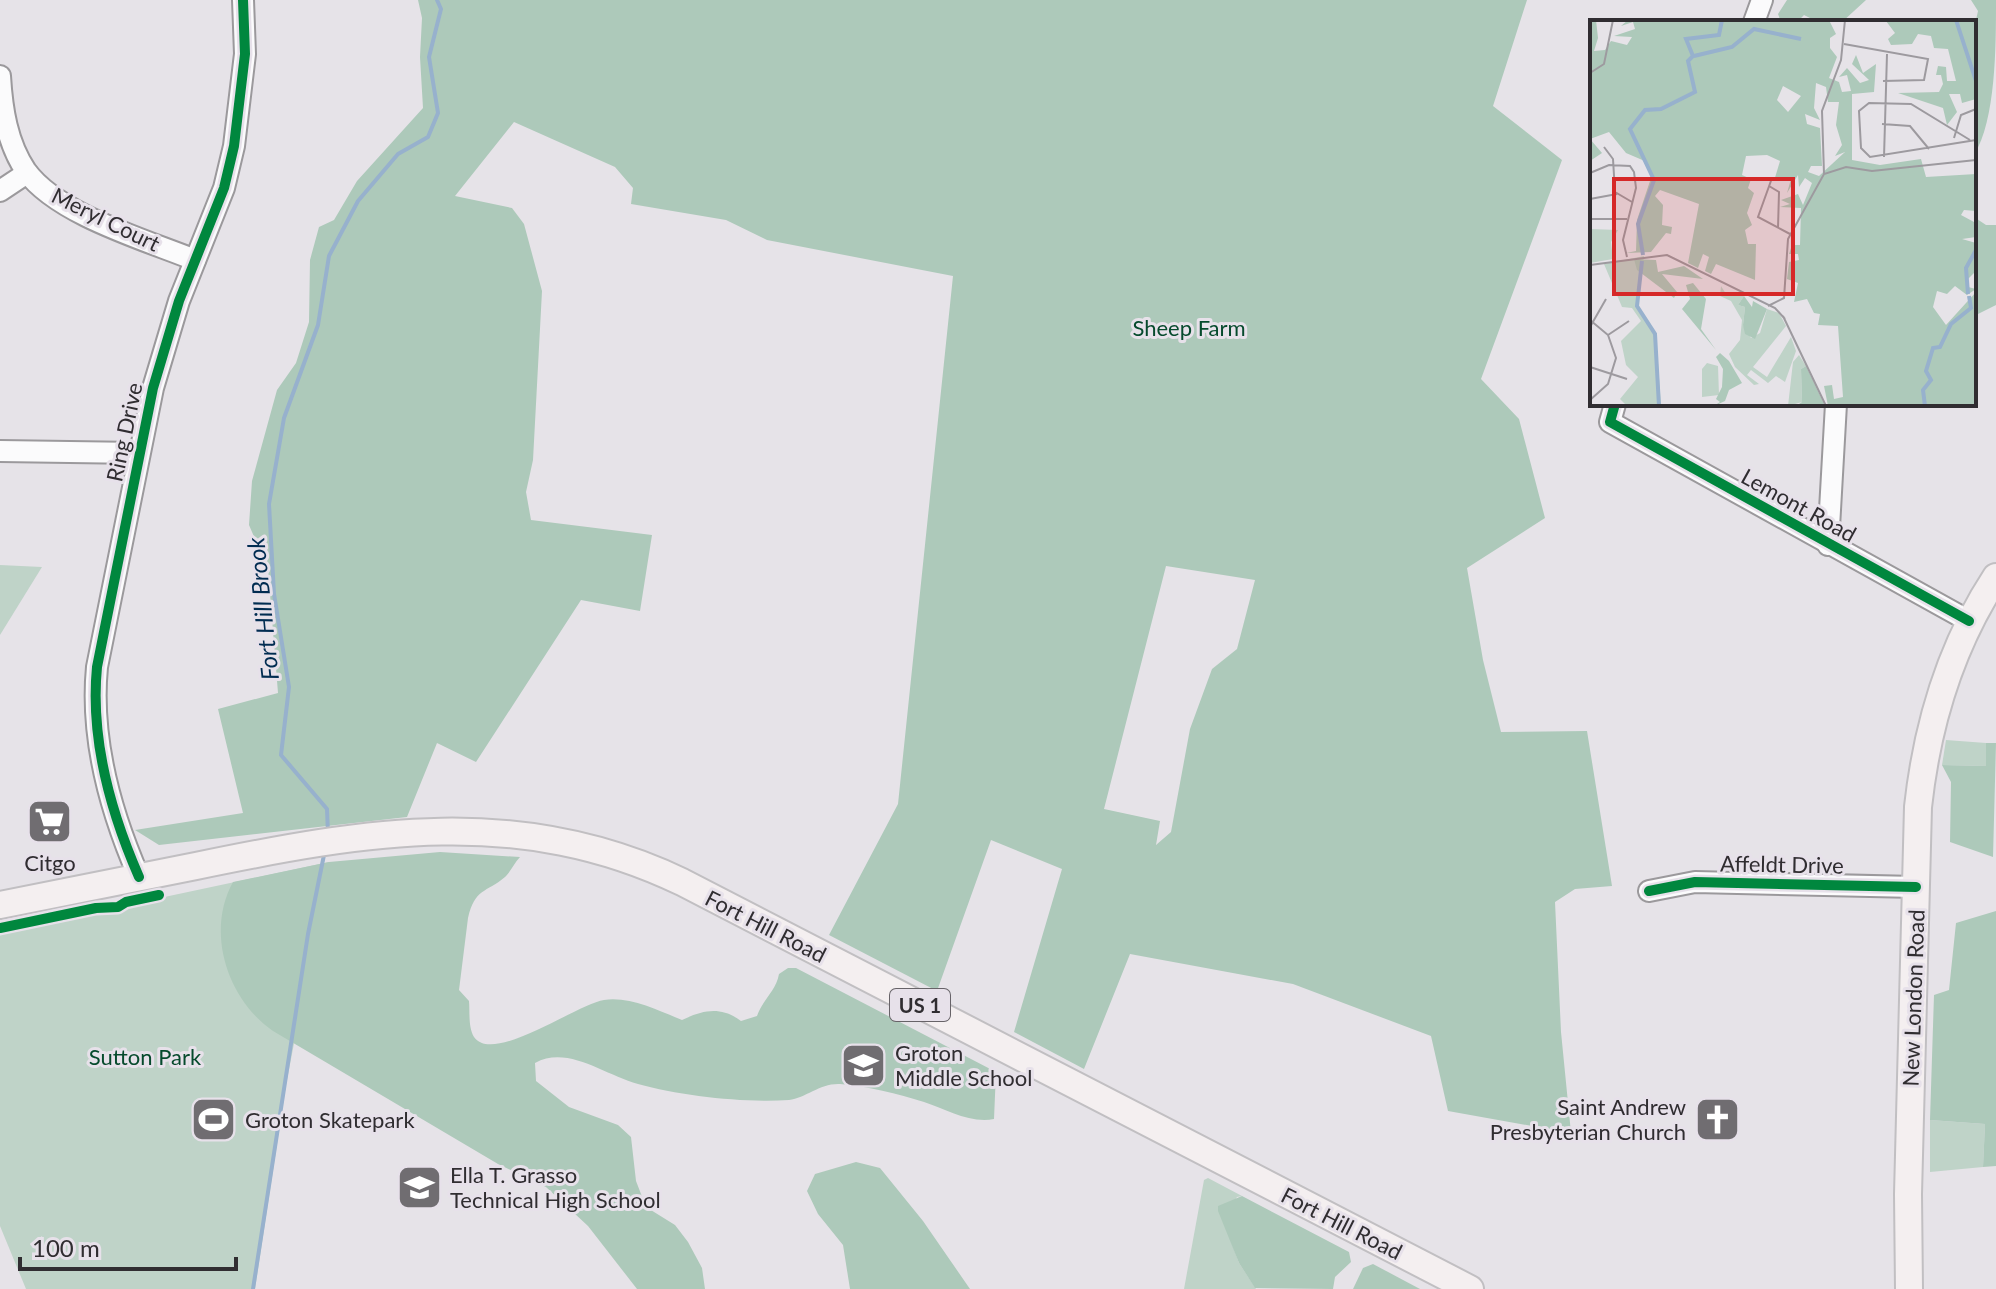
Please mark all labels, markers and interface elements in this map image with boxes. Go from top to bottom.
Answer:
inset map [1590,20,1976,406]
street label: Meryl Court [48,181,165,257]
park label: Sheep Farm [1132,314,1246,341]
street label: Ring Drive [100,380,148,484]
street label: Lemont Road [1737,462,1861,548]
water label: Fort Hill Brook [240,536,284,682]
supermarket icon: Citgo [26,797,74,845]
place label: Citgo [24,849,76,876]
street label: Affeldt Drive [1720,849,1844,879]
street label: Fort Hill Road [701,884,831,968]
street label: New London Road [1896,909,1930,1087]
road number: US 1 [890,989,950,1021]
place label: Groton Middle School [895,1039,1032,1091]
school or university icon: Groton Middle School [840,1041,888,1089]
park label: Sutton Park [89,1043,202,1070]
place label: Saint Andrew Presbyterian Church [1490,1093,1686,1145]
sports icon: Groton Skatepark [190,1095,238,1143]
church icon: Saint Andrew Presbyterian Church [1693,1095,1741,1143]
place label: Groton Skatepark [245,1106,415,1133]
place label: Ella T. Grasso Technical High School [450,1161,661,1213]
school or university icon: Ella T. Grasso Technical High School [395,1163,443,1211]
street label: Fort Hill Road [1277,1181,1407,1265]
scale bar [20,1221,236,1271]
text: 100 m [32,1233,100,1262]

